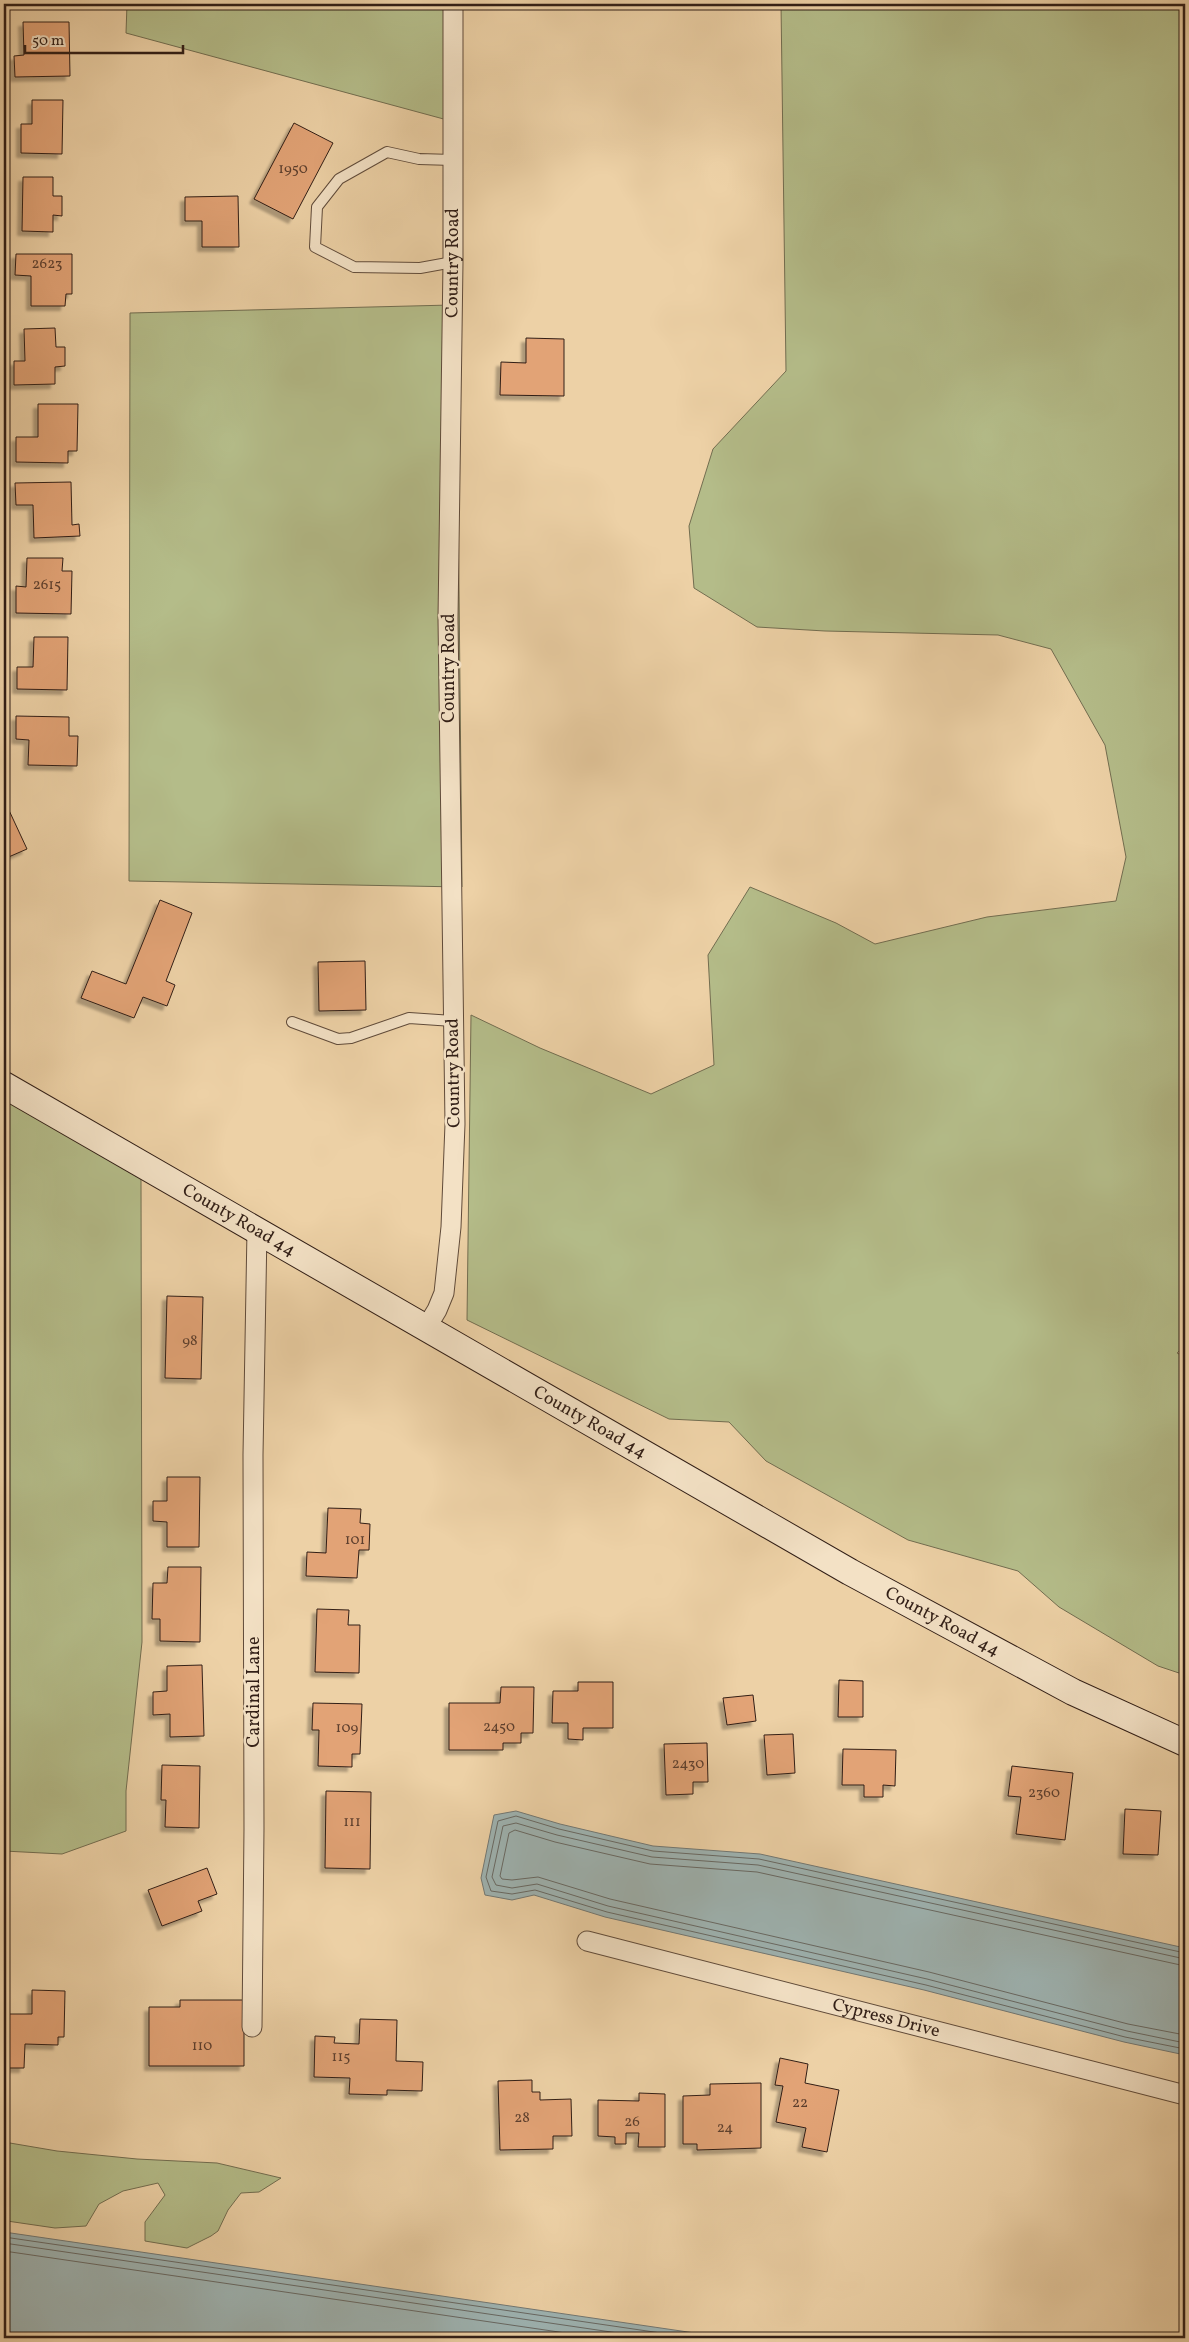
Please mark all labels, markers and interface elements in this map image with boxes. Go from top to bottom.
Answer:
scale bar [25,22,182,54]
text: 50 m [32,31,64,52]
house number: 1950 [278,159,308,180]
street label: Country Road [440,208,466,318]
house number: 2623 [32,254,62,275]
house number: 2615 [33,575,61,596]
street label: Country Road [437,613,462,723]
street label: Country Road [441,1018,467,1128]
street label: County Road 44 [178,1178,300,1263]
house number: 98 [182,1331,198,1352]
street label: County Road 44 [529,1380,651,1465]
house number: 101 [345,1530,365,1551]
street label: County Road 44 [880,1581,1004,1663]
street label: Cardinal Lane [242,1637,267,1747]
house number: 2450 [483,1717,515,1738]
house number: 109 [336,1718,359,1739]
house number: 2430 [672,1754,704,1775]
house number: 2360 [1028,1783,1060,1804]
house number: 111 [343,1812,361,1833]
street label: Cypress Drive [830,1992,943,2044]
house number: 110 [192,2036,212,2057]
house number: 115 [332,2047,350,2068]
house number: 22 [792,2093,808,2114]
house number: 28 [514,2108,530,2129]
house number: 26 [624,2112,640,2133]
house number: 24 [717,2118,733,2139]

